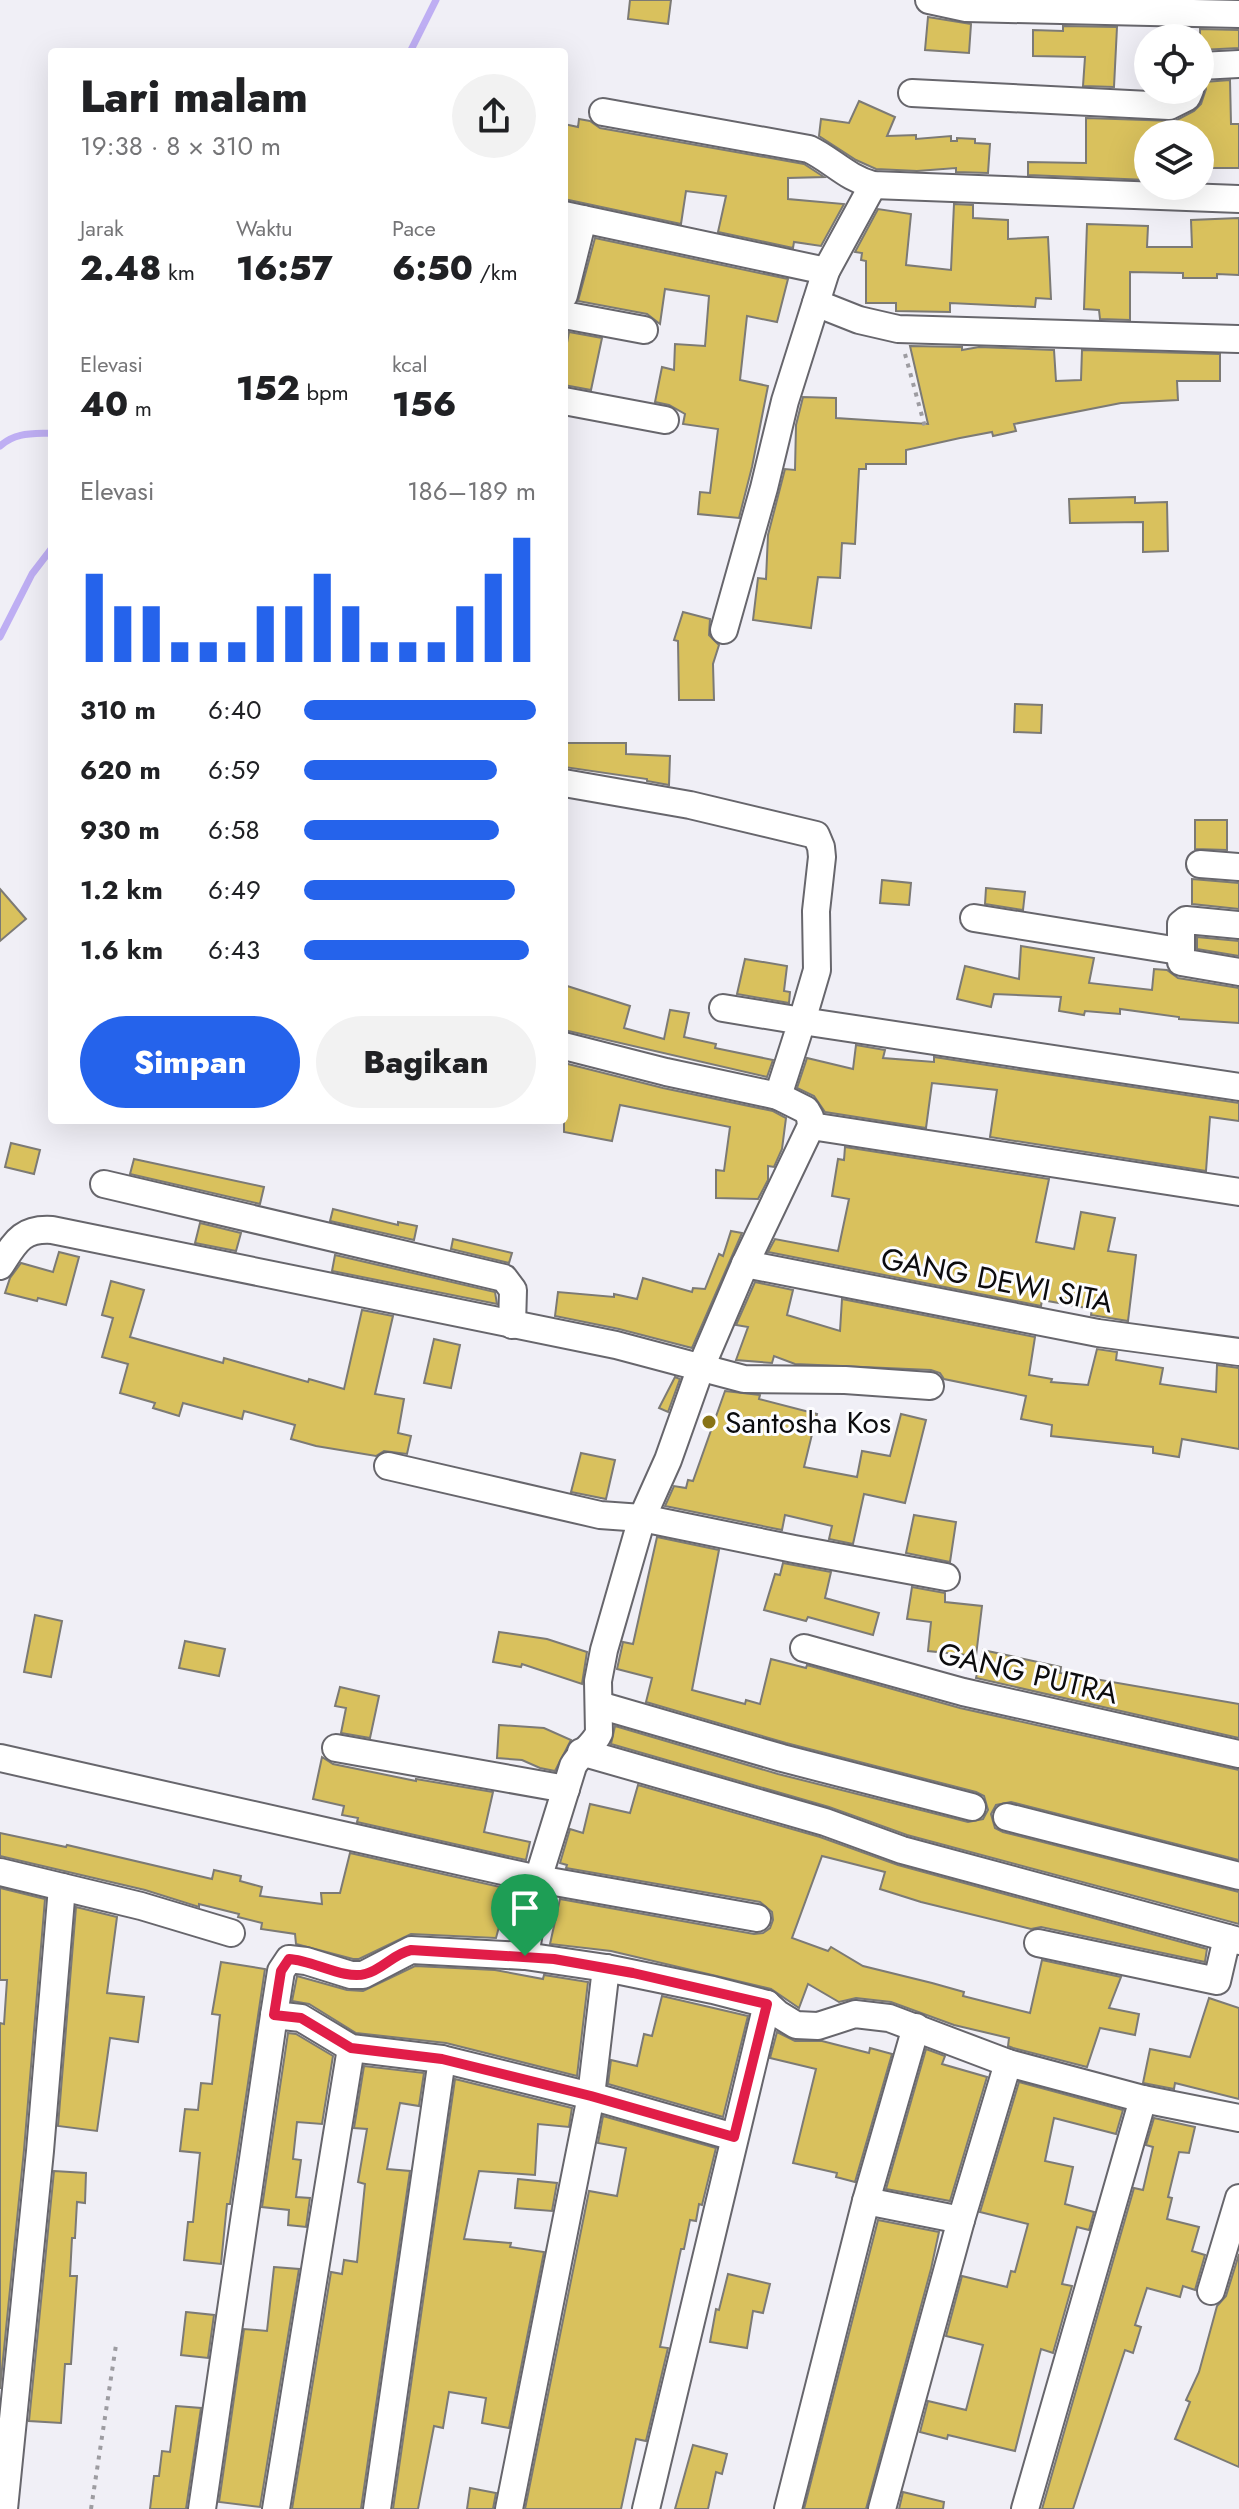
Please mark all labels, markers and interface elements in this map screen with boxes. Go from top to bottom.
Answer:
map controls [1134,24,1214,200]
button: locate [1134,24,1214,104]
text: Lari malam [80,65,308,129]
button: share [452,74,536,158]
button: layers [1134,120,1214,200]
text: 19:38 · 8 × 310 m [80,127,281,165]
text: Jarak [80,212,124,244]
text: Waktu [236,212,293,244]
text: Pace [392,212,436,244]
text: 2.48 [80,244,161,293]
text: 16:57 [236,244,333,293]
text: 6:50 [392,244,473,293]
text: km [161,256,195,288]
text: /km [473,256,518,288]
text: Elevasi [80,348,143,380]
text: kcal [392,348,428,380]
text: 152 [236,364,300,413]
text: bpm [300,376,349,408]
text: 40 [80,380,128,429]
text: 156 [392,380,456,429]
text: m [128,392,152,424]
text: Elevasi [80,472,154,510]
text: 186–189 m [407,472,536,510]
text: 310 m [80,691,156,729]
text: 6:40 [208,691,262,729]
text: 620 m [80,751,161,789]
text: 6:59 [208,751,260,789]
text: 930 m [80,811,160,849]
text: 6:58 [208,811,260,849]
text: 1.2 km [80,871,163,909]
text: 6:49 [208,871,261,909]
text: 1.6 km [80,931,163,969]
text: 6:43 [208,931,260,969]
button: Simpan [80,1016,300,1108]
button: Bagikan [316,1016,536,1108]
street label: GANG DEWI SITA [877,1236,1117,1324]
place label: Santosha Kos [725,1401,891,1444]
marker: Santosha Kos [700,1413,718,1431]
street label: GANG PUTRA [934,1631,1122,1715]
pin [491,1874,559,1956]
icon: arrive [503,1886,547,1930]

